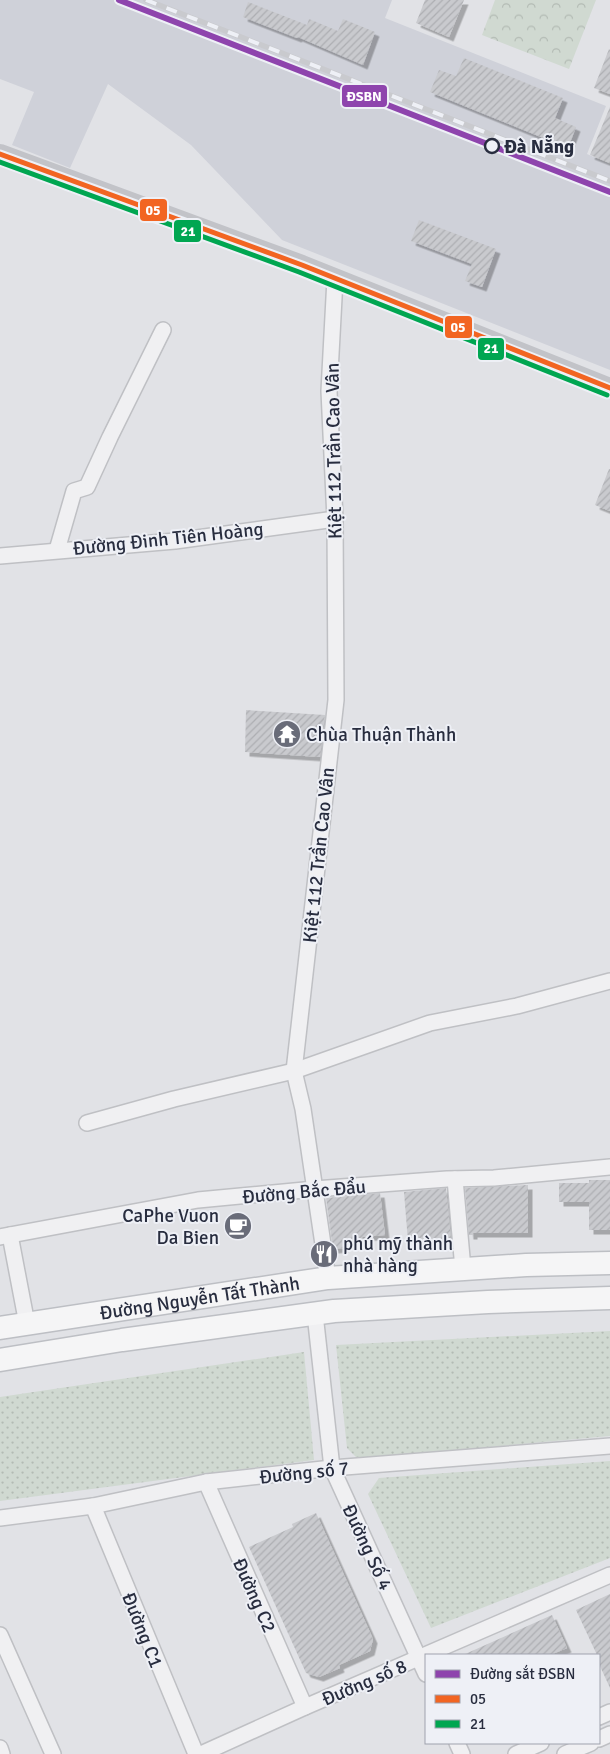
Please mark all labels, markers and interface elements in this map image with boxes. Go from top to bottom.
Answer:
line badge: ĐSBN [341,84,388,108]
text: ĐSBN [346,88,382,105]
place label: Đà Nẵng [504,134,574,159]
marker: Đà Nẵng [484,138,500,154]
line badge: 05 [139,198,168,222]
text: 05 [145,202,161,219]
line badge: 21 [173,219,202,243]
text: 21 [180,223,196,240]
line badge: 05 [444,315,473,339]
text: 05 [450,319,466,336]
line badge: 21 [477,337,505,361]
text: 21 [483,340,499,357]
street label: Kiệt 112 Trần Cao Vân [320,363,348,539]
street label: Đường Đinh Tiên Hoàng [72,517,265,561]
temple icon: Chùa Thuận Thành [272,719,302,749]
place label: Chùa Thuận Thành [306,723,456,747]
street label: Kiệt 112 Trần Cao Vân [298,766,340,944]
street label: Đường Bắc Đẩu [241,1174,367,1209]
place label: CaPhe Vuon Da Bien [122,1204,219,1250]
cafe icon: CaPhe Vuon Da Bien [223,1211,253,1241]
place label: phú mỹ thành nhà hàng [343,1232,453,1278]
restaurant icon: phú mỹ thành nhà hàng [309,1239,339,1269]
street label: Đường Nguyễn Tất Thành [98,1271,302,1326]
street label: Đường số 7 [258,1456,350,1490]
street label: Đường Số 4 [337,1500,398,1594]
street label: Đường C2 [227,1554,281,1637]
street label: Đường C1 [116,1589,168,1672]
street label: Đường số 8 [318,1654,411,1712]
legend [425,1654,600,1744]
text: Đường sắt ĐSBN [470,1664,576,1683]
text: 05 [470,1690,486,1708]
text: 21 [470,1715,486,1733]

